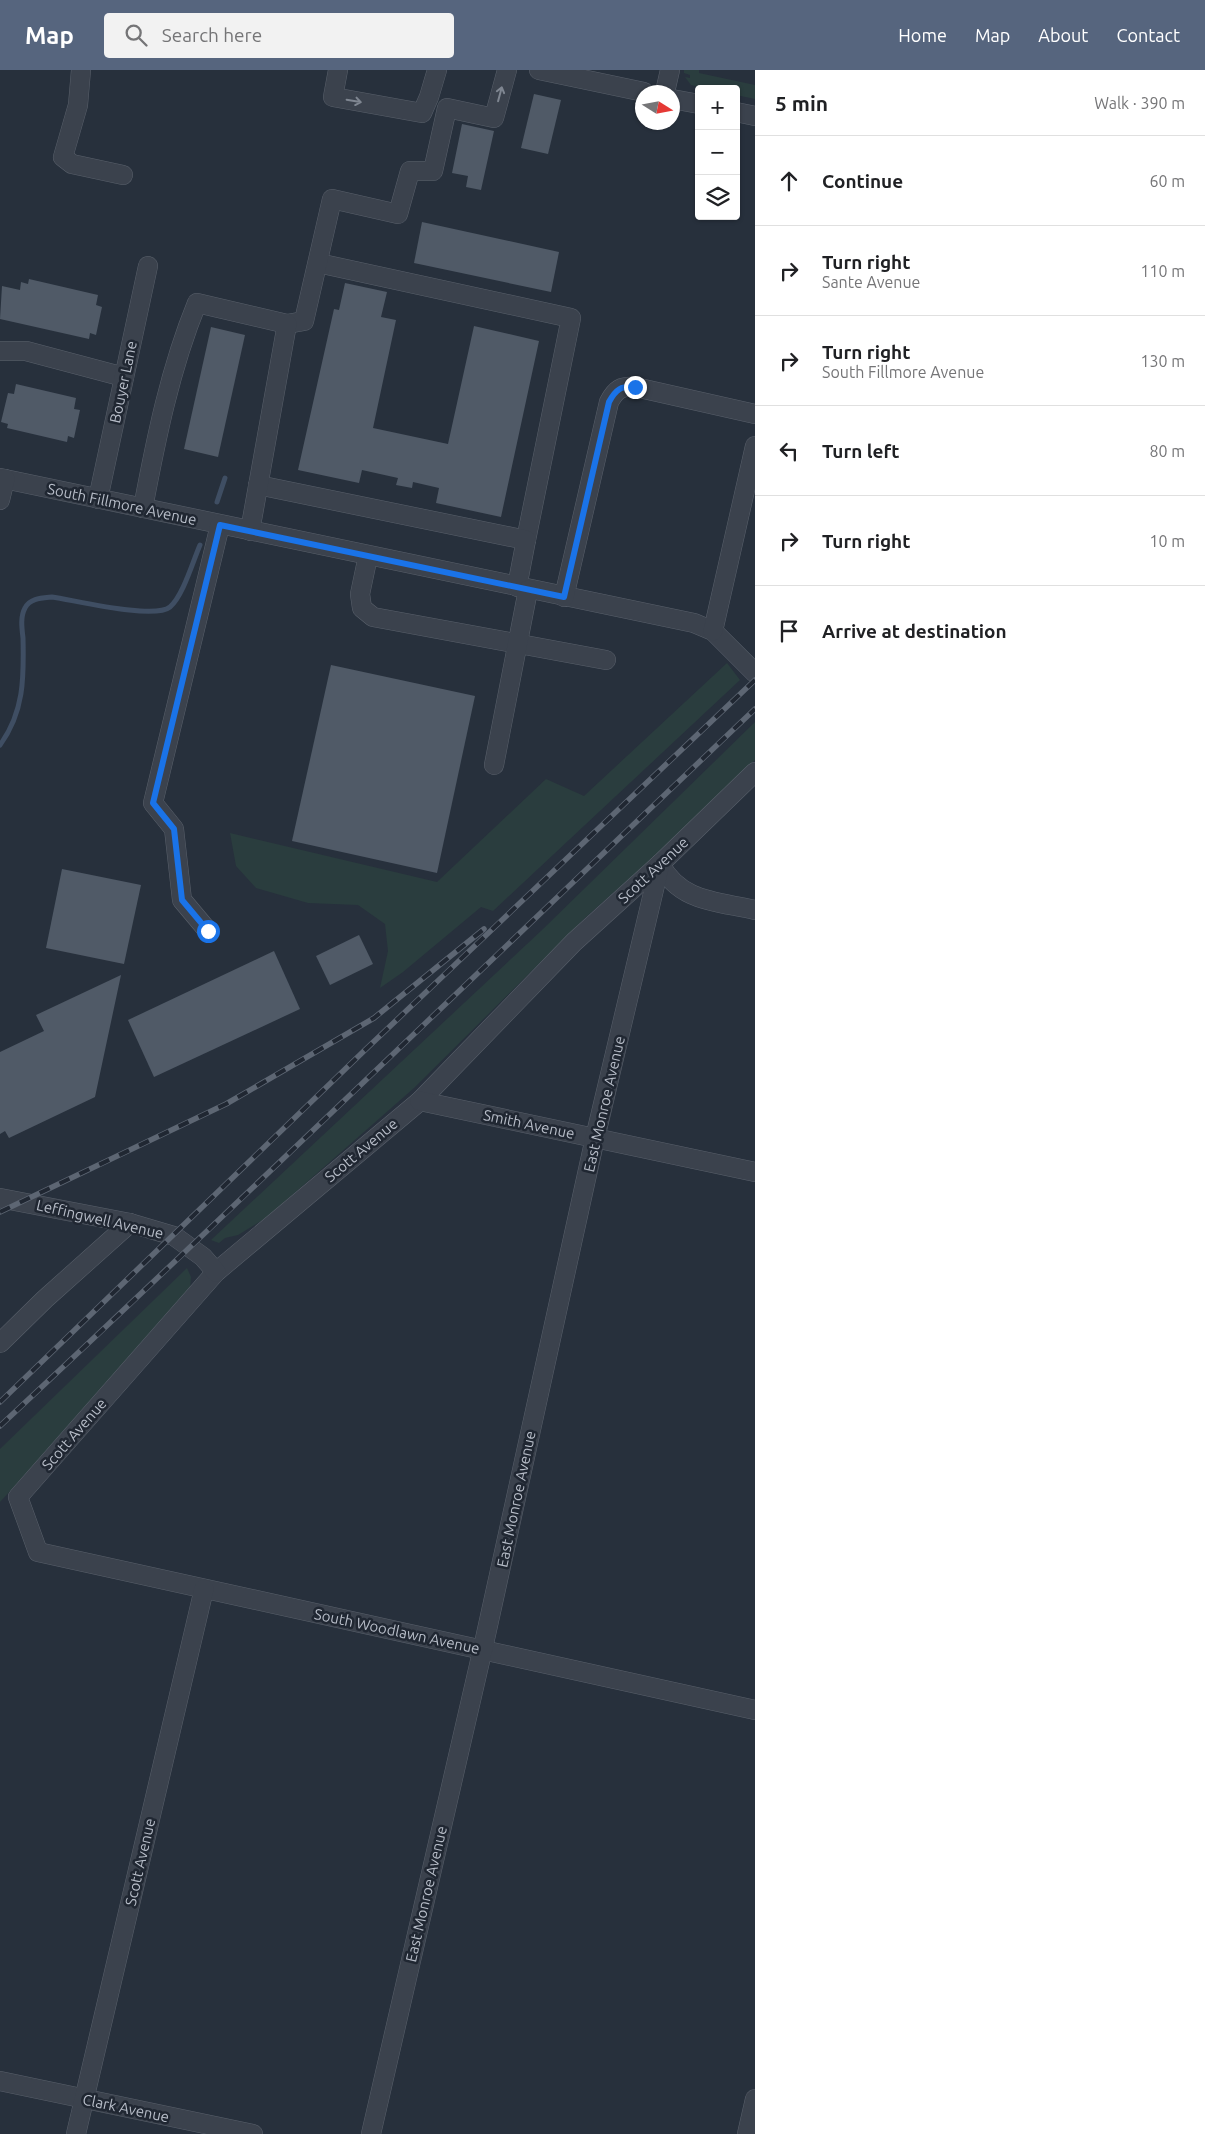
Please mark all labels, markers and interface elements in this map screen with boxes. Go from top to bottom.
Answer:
search box [104,13,454,58]
icon: search [122,21,150,49]
text: Map [25,22,74,49]
text: Search here [162,24,262,46]
text: Home [898,25,947,45]
text: Map [975,25,1010,45]
text: About [1038,25,1088,45]
text: Contact [1116,25,1180,45]
north arrow [635,85,680,130]
map controls [695,85,740,220]
button: + [695,85,740,130]
one-way arrow [496,87,506,103]
text: 5 min [775,91,828,115]
text: Walk · 390 m [1094,94,1185,112]
one-way arrow [346,96,362,106]
button: − [695,130,740,175]
icon: ahead [775,167,803,195]
text: Continue [822,170,903,192]
text: 60 m [1149,172,1185,190]
button: layers [695,175,740,220]
text: Turn right [822,251,910,273]
icon: right [775,257,803,285]
text: 110 m [1140,262,1185,280]
text: Sante Avenue [822,273,920,291]
street label: Bouyer Lane [106,339,140,425]
text: Turn right [822,341,910,363]
icon: right [775,347,803,375]
text: 130 m [1140,352,1185,370]
text: South Fillmore Avenue [822,363,984,381]
route end [624,376,647,399]
icon: left [775,437,803,465]
text: Turn left [822,440,900,462]
text: 80 m [1149,442,1185,460]
street label: South Fillmore Avenue [46,480,198,528]
icon: right [775,527,803,555]
text: Turn right [822,530,910,552]
text: 10 m [1149,532,1185,550]
icon: arrive [775,617,803,645]
text: Arrive at destination [822,620,1007,642]
street label: Scott Avenue [615,833,691,907]
route start [197,920,220,943]
street label: East Monroe Avenue [580,1034,628,1174]
street label: Smith Avenue [482,1106,576,1142]
street label: Scott Avenue [321,1115,401,1185]
street label: Leffingwell Avenue [35,1196,165,1242]
street label: Scott Avenue [38,1395,110,1473]
street label: East Monroe Avenue [493,1429,539,1569]
street label: South Woodlawn Avenue [313,1605,481,1657]
street label: Scott Avenue [122,1817,158,1907]
street label: East Monroe Avenue [402,1824,450,1964]
street label: Clark Avenue [81,2091,171,2125]

